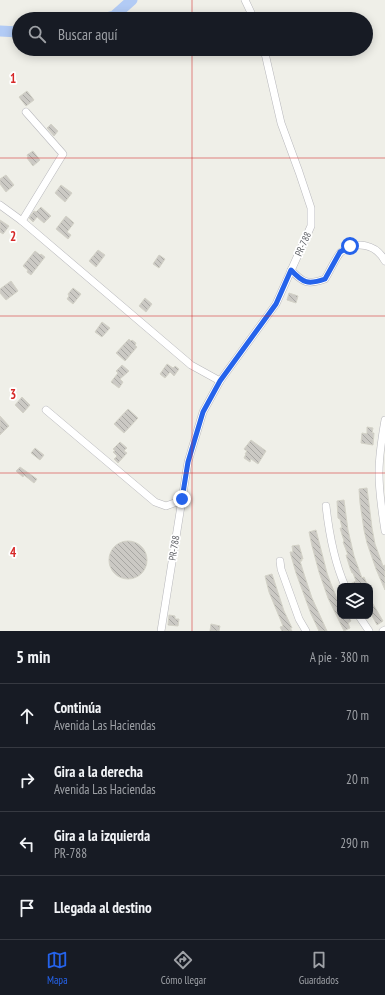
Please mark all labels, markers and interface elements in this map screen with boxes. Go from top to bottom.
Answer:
search box [12,12,373,56]
icon: search [26,23,48,45]
text: Buscar aquí [58,25,118,44]
text: 1 [10,70,16,87]
text: 2 [10,228,16,245]
street label: PR-788 [292,230,314,258]
route start [341,237,359,255]
text: 3 [10,386,16,403]
route end [173,490,191,508]
street label: PR-788 [166,534,182,562]
text: 4 [10,544,17,561]
map controls [337,583,373,619]
button: layers [337,583,373,619]
text: 5 min [16,646,50,668]
text: A pie · 380 m [310,649,369,666]
text: Continúa [54,698,101,717]
icon: ahead [16,705,38,727]
text: 70 m [346,707,369,724]
text: Avenida Las Haciendas [54,717,156,734]
text: Gira a la derecha [54,762,143,781]
icon: right [16,769,38,791]
text: 20 m [346,771,369,788]
text: Avenida Las Haciendas [54,781,156,798]
text: Gira a la izquierda [54,826,150,845]
icon: left [16,833,38,855]
text: 290 m [340,835,369,852]
text: PR-788 [54,845,87,862]
icon: arrive [16,897,38,919]
text: Llegada al destino [54,898,152,917]
tab: Mapa [46,949,68,987]
tab: Cómo llegar [161,949,206,987]
tab: Guardados [299,949,339,987]

